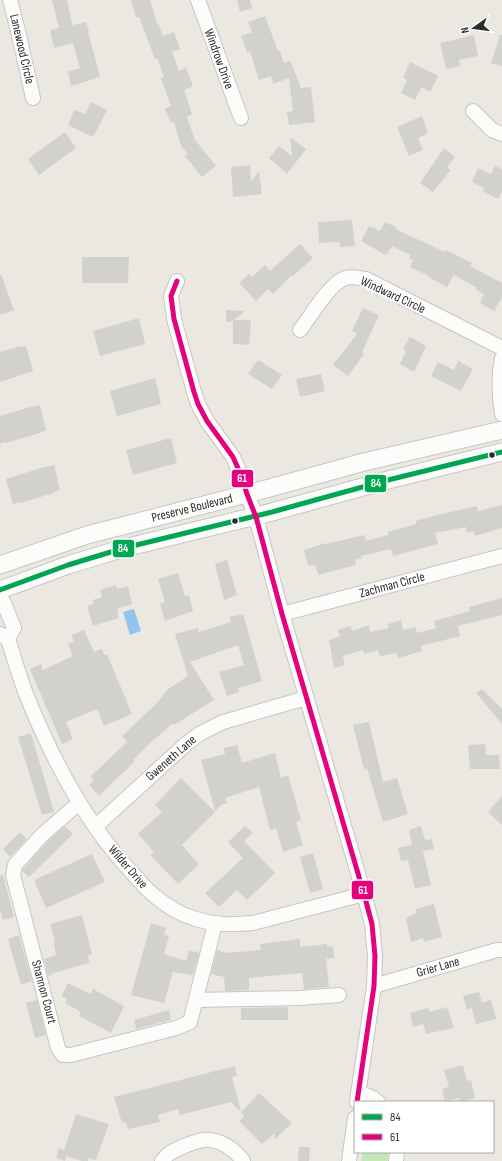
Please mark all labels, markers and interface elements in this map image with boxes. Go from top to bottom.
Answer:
north arrow [454,8,494,48]
street label: Lanewood Circle [6,13,38,85]
text: N [458,26,472,35]
street label: Windrow Drive [201,27,237,91]
street label: Windward Circle [358,273,428,317]
unlabelled marker [487,450,497,460]
line badge: 61 [231,469,254,488]
text: 61 [237,472,247,485]
line badge: 84 [364,474,387,493]
text: 84 [371,477,381,490]
street label: Preserve Boulevard [150,490,234,526]
unlabelled marker [230,516,240,526]
line badge: 84 [112,539,135,558]
text: 84 [118,542,128,555]
street label: Zachman Circle [358,569,426,601]
street label: Gweneth Lane [142,732,200,784]
street label: Wilder Drive [105,842,151,892]
line badge: 61 [351,880,374,900]
text: 61 [358,884,368,897]
street label: Grier Lane [415,953,461,981]
street label: Shannon Court [28,958,60,1026]
legend [354,1101,494,1153]
text: 84 [390,1110,401,1125]
text: 61 [390,1130,400,1145]

